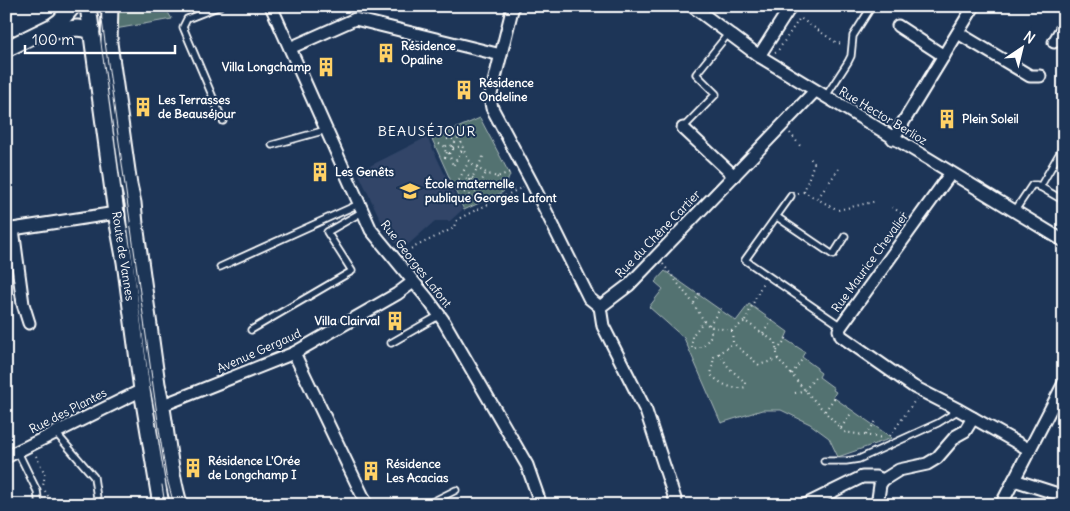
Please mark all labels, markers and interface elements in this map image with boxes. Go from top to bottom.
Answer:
scale bar [25,22,175,54]
north arrow [998,22,1048,72]
text: N [1020,27,1039,48]
text: 100 m [32,30,74,49]
place label: Résidence Opaline [401,38,456,68]
building icon: Résidence Opaline [375,42,397,64]
building icon: Villa Longchamp [315,56,337,78]
place label: Villa Longchamp [222,59,311,75]
place label: Résidence Ondeline [479,75,534,104]
building icon: Résidence Ondeline [453,79,475,101]
street label: Rue Hector Berlioz [836,83,930,148]
place label: Les Terrasses de Beauséjour [158,92,236,121]
building icon: Les Terrasses de Beauséjour [132,96,154,118]
building icon: Plein Soleil [936,108,958,130]
place label: Plein Soleil [962,111,1019,126]
district label: BEAUSÉJOUR [378,122,476,140]
building icon: Les Genêts [309,161,331,183]
place label: Les Genêts [335,164,395,179]
place label: École maternelle publique Georges Lafont [425,176,558,206]
school or university icon: École maternelle publique Georges Lafont [399,180,421,202]
street label: Rue du Chêne Cartier [612,187,703,281]
street label: Rue Maurice Chevalier [828,208,911,315]
street label: Route de Vannes [109,210,138,302]
street label: Rue Georges Lafont [378,217,455,310]
building icon: Villa Clairval [384,310,406,332]
place label: Villa Clairval [314,313,380,328]
street label: Avenue Gergaud [214,325,303,376]
street label: Rue des Plantes [26,385,109,437]
place label: Résidence L'Orée de Longchamp I [208,453,301,483]
place label: Résidence Les Acacias [386,456,449,485]
building icon: Résidence L'Orée de Longchamp I [182,457,204,479]
building icon: Résidence Les Acacias [360,460,382,482]

